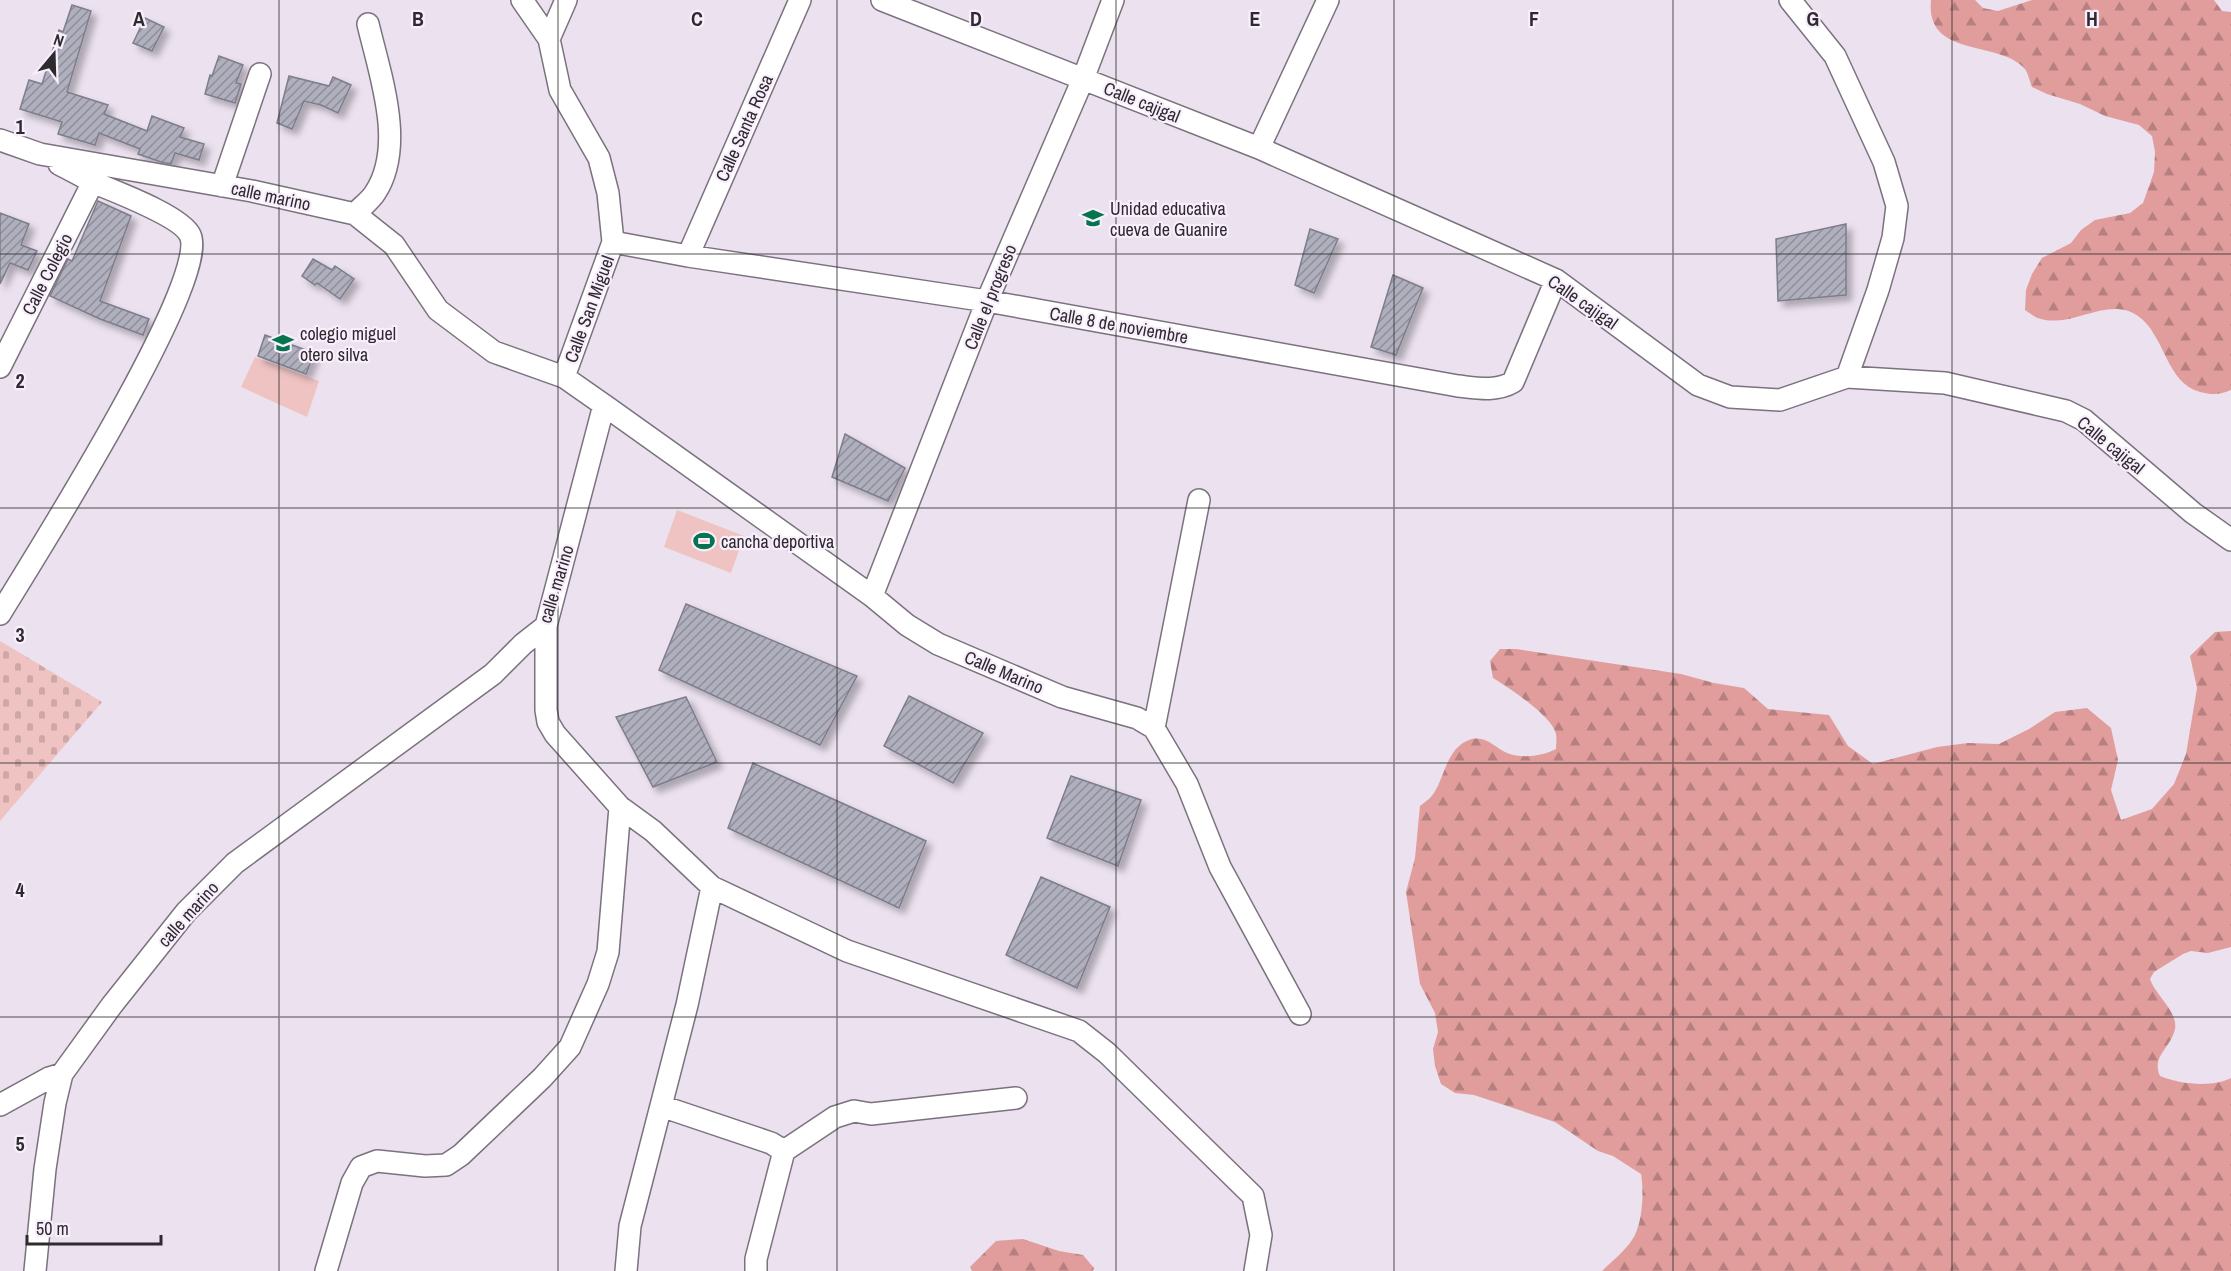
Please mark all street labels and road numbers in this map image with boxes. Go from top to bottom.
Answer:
street label: Calle Santa Rosa [709,70,779,186]
street label: Calle cajigal [1100,75,1184,129]
street label: calle marino [229,175,313,217]
street label: Calle Colegio [16,229,78,319]
street label: Calle el progreso [958,241,1022,353]
street label: Calle San Miguel [558,252,620,366]
street label: Calle cajigal [1543,269,1623,335]
street label: Calle 8 de noviembre [1048,301,1190,349]
street label: Calle cajigal [2072,410,2150,480]
street label: calle marino [532,542,580,626]
street label: Calle Marino [961,644,1047,700]
street label: calle marino [152,876,224,952]

